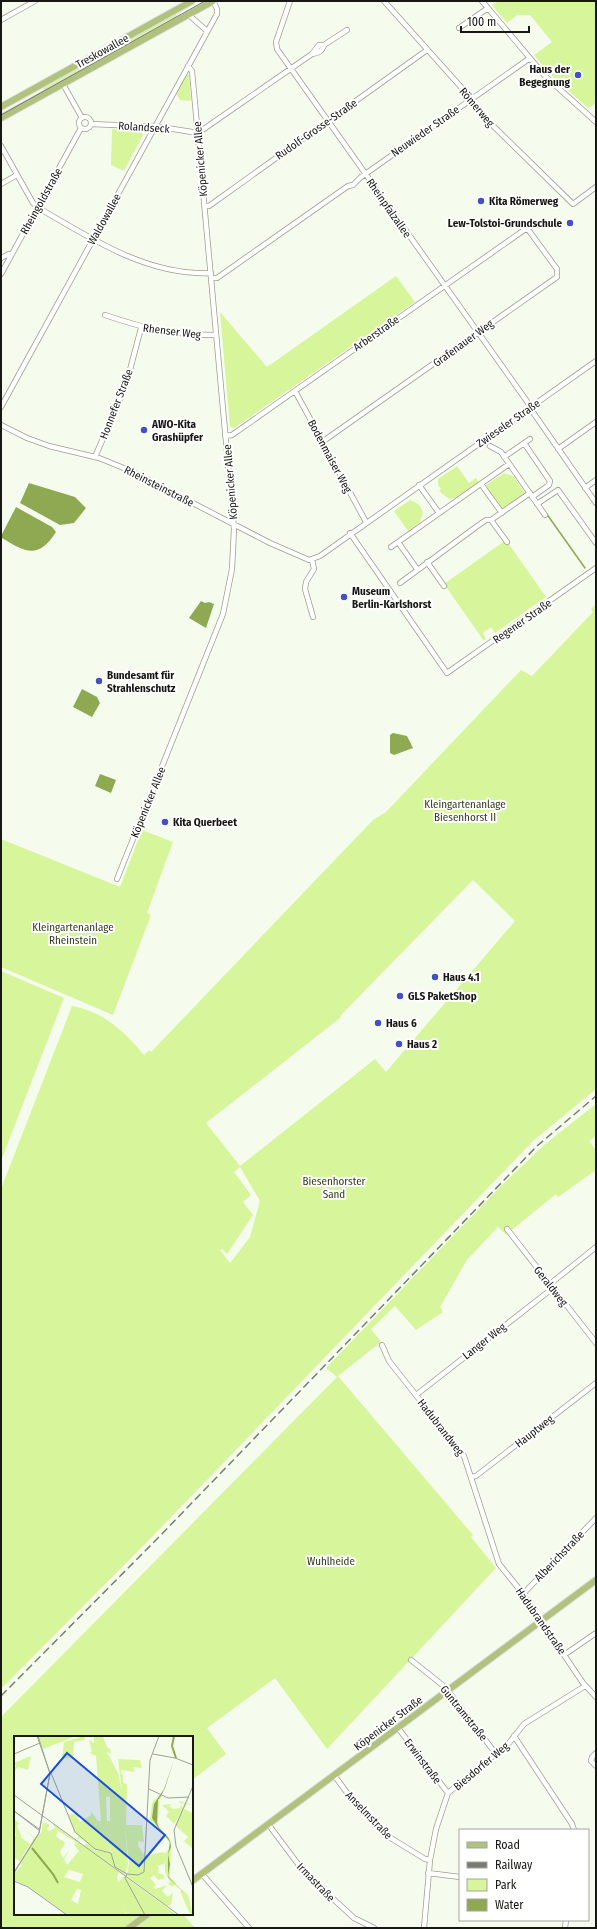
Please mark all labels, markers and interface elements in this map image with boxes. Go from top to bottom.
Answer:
scale bar [461,8,529,34]
text: 100 m [467,15,496,29]
street label: Treskowallee [74,32,131,71]
place label: Haus der Begegnung [519,63,571,89]
marker: Haus der Begegnung [573,70,583,80]
street label: Römerweg [456,85,497,130]
street label: Rudolf-Grosse-Straße [273,96,360,162]
street label: Neuwieder Straße [389,103,462,160]
street label: Rolandseck [118,119,171,136]
street label: Köpenicker Allee [191,121,210,197]
street label: Rheingoldstraße [18,166,65,237]
street label: Rheinpfalzallee [363,176,414,240]
street label: Waldowallee [85,191,124,247]
place label: Kita Römerweg [489,195,559,208]
marker: Kita Römerweg [476,196,486,206]
place label: Lew-Tolstoi-Grundschule [448,217,562,230]
marker: Lew-Tolstoi-Grundschule [565,218,575,228]
street label: Arberstraße [351,313,402,354]
street label: Grafenauer Weg [431,317,497,370]
street label: Rhenser Weg [142,321,202,342]
street label: Honnefer Straße [97,367,136,441]
street label: Zwieseler Straße [474,397,543,450]
street label: Bodenmaiser Weg [305,417,355,496]
place label: AWO-Kita Grashüpfer [151,418,204,444]
marker: AWO-Kita Grashüpfer [139,425,149,435]
street label: Köpenicker Allee [221,444,240,520]
street label: Rheinsteinstraße [122,463,196,510]
place label: Museum Berlin-Karlshorst [352,585,431,611]
marker: Museum Berlin-Karlshorst [339,592,349,602]
street label: Regener Straße [490,596,554,646]
place label: Bundesamt für Strahlenschutz [107,669,176,695]
marker: Bundesamt für Strahlenschutz [94,676,104,686]
street label: Köpenicker Allee [128,765,169,840]
park label: Kleingartenanlage Biesenhorst II [424,798,506,824]
place label: Kita Querbeet [173,816,237,829]
marker: Kita Querbeet [160,817,170,827]
park label: Kleingartenanlage Rheinstein [32,921,114,947]
place label: Haus 4.1 [443,971,480,984]
marker: Haus 4.1 [430,972,440,982]
place label: GLS PaketShop [408,990,477,1003]
marker: GLS PaketShop [395,991,405,1001]
place label: Haus 6 [386,1017,417,1030]
marker: Haus 6 [373,1018,383,1028]
place label: Haus 2 [407,1038,437,1051]
marker: Haus 2 [394,1039,404,1049]
park label: Biesenhorster Sand [303,1175,366,1201]
street label: Geraldweg [531,1264,571,1310]
street label: Langer Weg [460,1320,509,1362]
street label: Hadubrandweg [415,1397,467,1459]
street label: Hauptweg [513,1412,557,1450]
street label: Alberichstraße [532,1528,587,1584]
park label: Wuhlheide [307,1555,355,1568]
street label: Hadubrandstraße [513,1585,568,1657]
street label: Guntramstraße [437,1683,490,1744]
street label: Köpenicker Straße [352,1693,425,1753]
inset map [14,1736,193,1915]
street label: Erwinstraße [401,1736,444,1786]
street label: Biesdorfer Weg [451,1739,512,1793]
street label: Anselmstraße [343,1789,395,1842]
legend [459,1829,589,1921]
text: Road [495,1838,520,1852]
text: Railway [495,1858,533,1872]
street label: Irmastraße [294,1860,337,1904]
text: Park [495,1878,517,1892]
text: Water [495,1898,524,1912]

